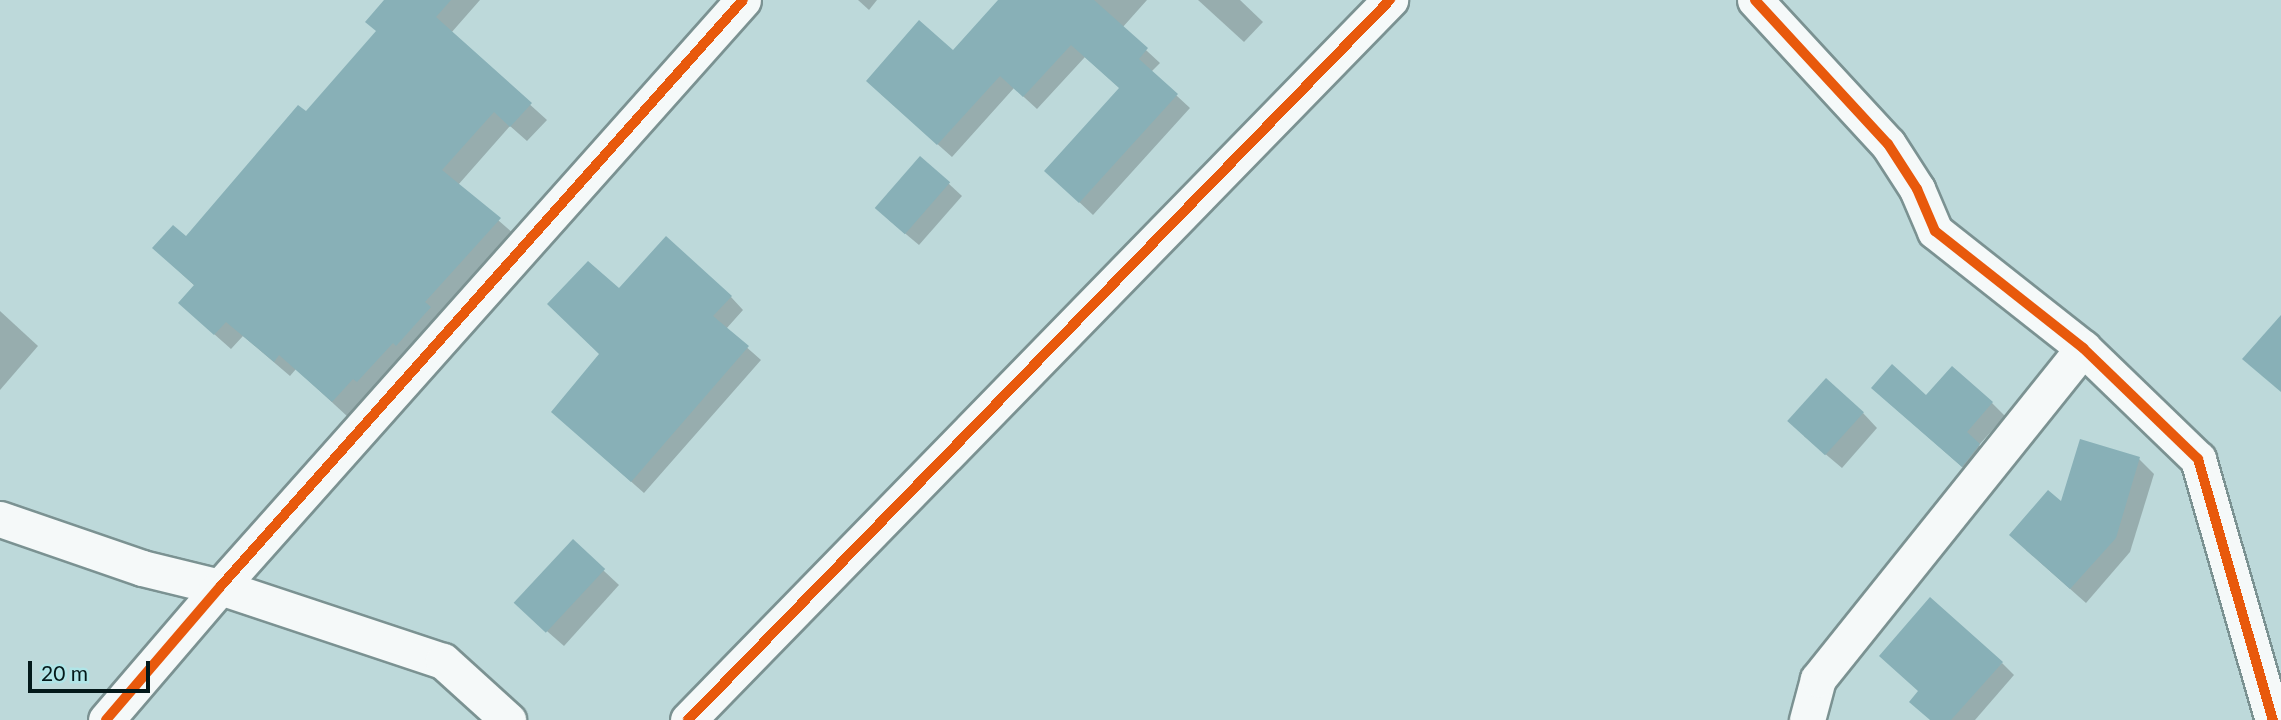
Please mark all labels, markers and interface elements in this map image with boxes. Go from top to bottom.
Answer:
scale bar [32,646,154,690]
text: 20 m [41,660,88,685]

